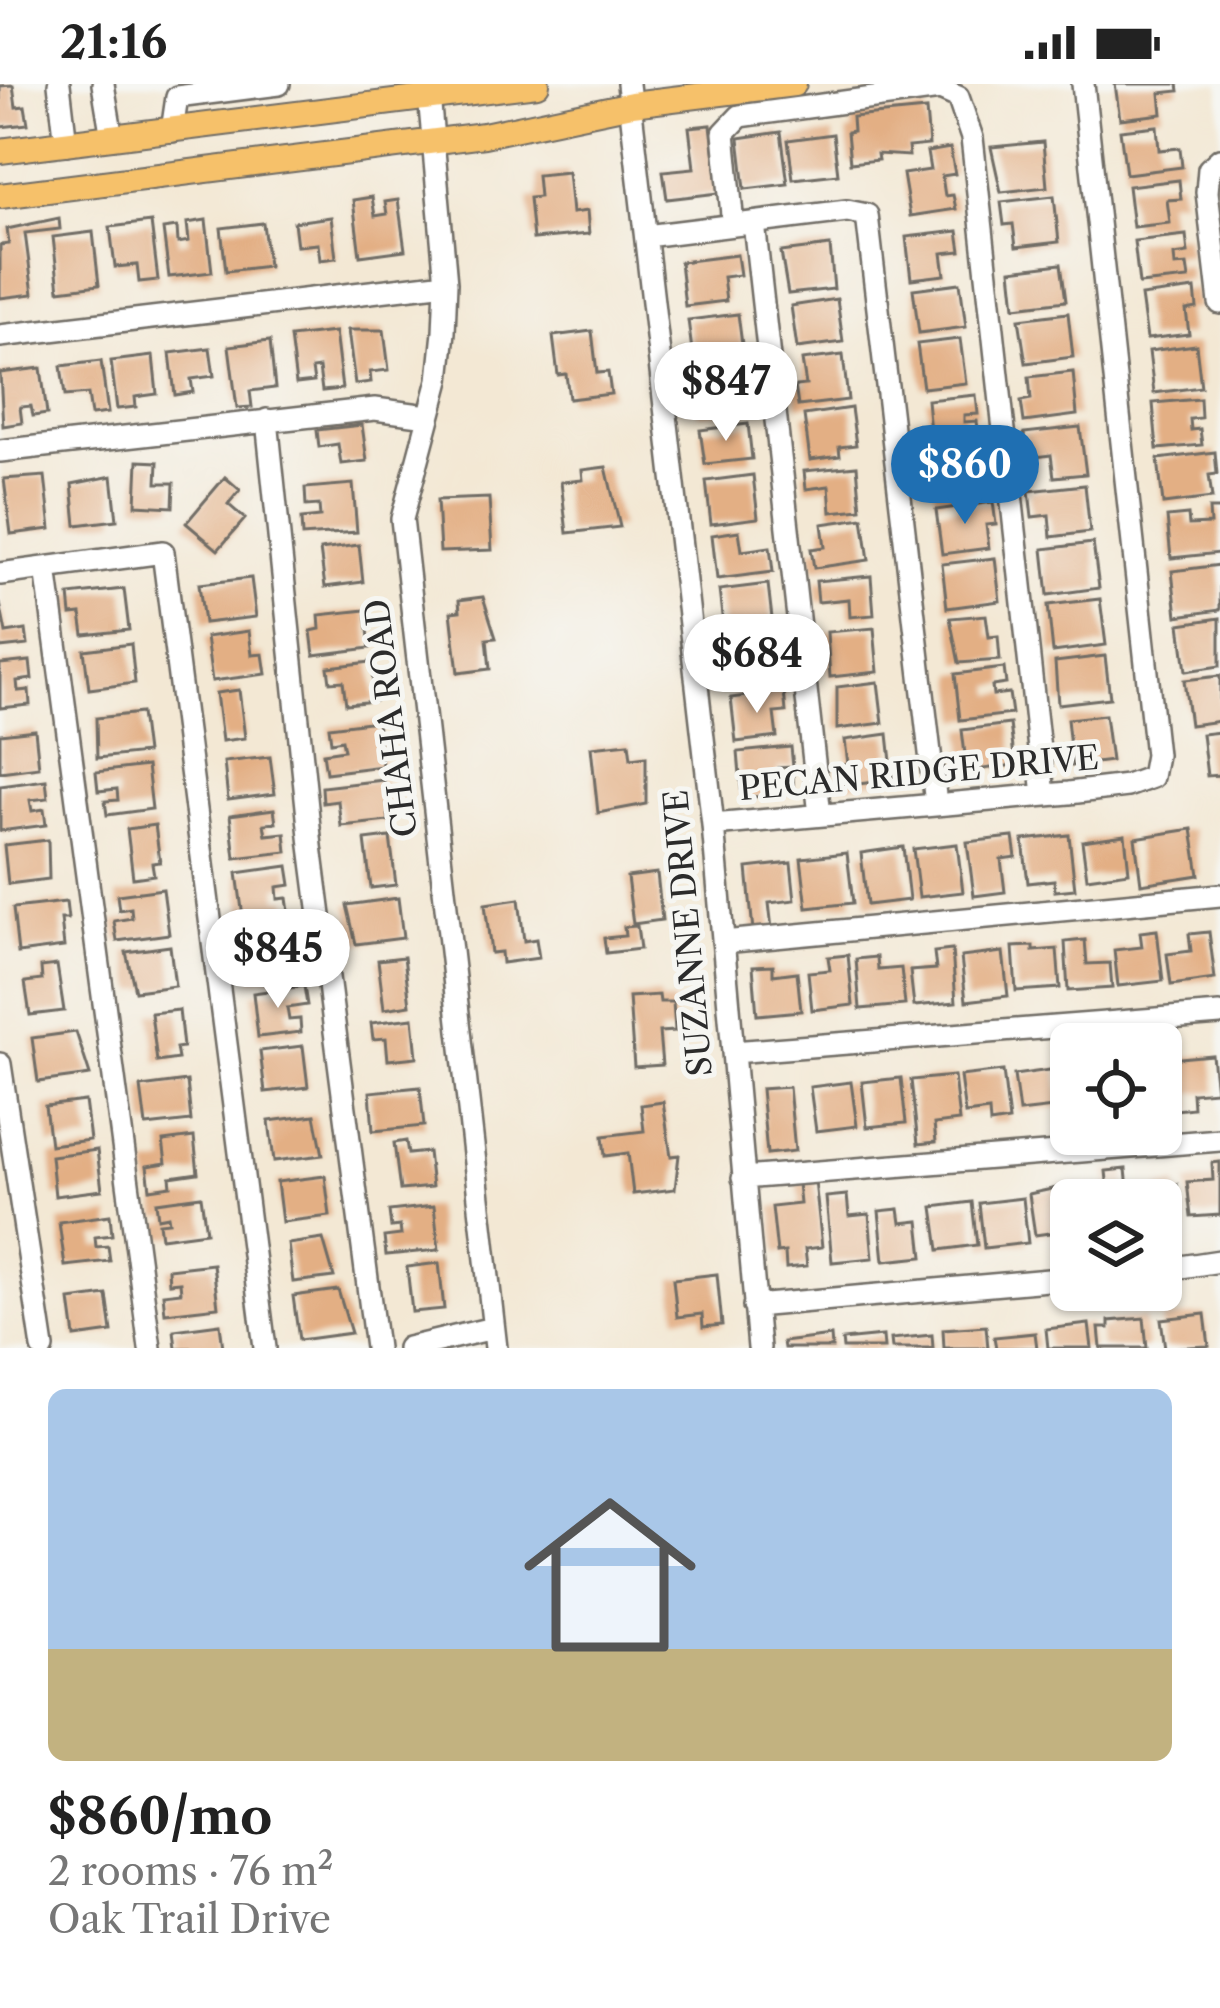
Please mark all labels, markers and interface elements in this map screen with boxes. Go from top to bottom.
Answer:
text: 21:16 [60,14,167,70]
pin: $847 [655,342,797,444]
text: $847 [681,357,771,405]
pin: $860 [894,425,1036,527]
text: $860 [918,440,1012,488]
street label: CHAHA ROAD [356,597,426,839]
pin: $684 [686,614,828,716]
text: $684 [711,629,803,677]
street label: PECAN RIDGE DRIVE [737,737,1101,809]
street label: SUZANNE DRIVE [655,788,721,1078]
pin: $845 [207,909,349,1011]
text: $845 [233,924,323,972]
map controls [1050,1023,1182,1311]
button: locate [1050,1023,1182,1155]
button: layers [1050,1179,1182,1311]
icon: home [502,1467,718,1683]
text: $860/mo [48,1785,272,1847]
text: 2 rooms · 76 m² [48,1847,334,1895]
text: Oak Trail Drive [48,1895,331,1943]

